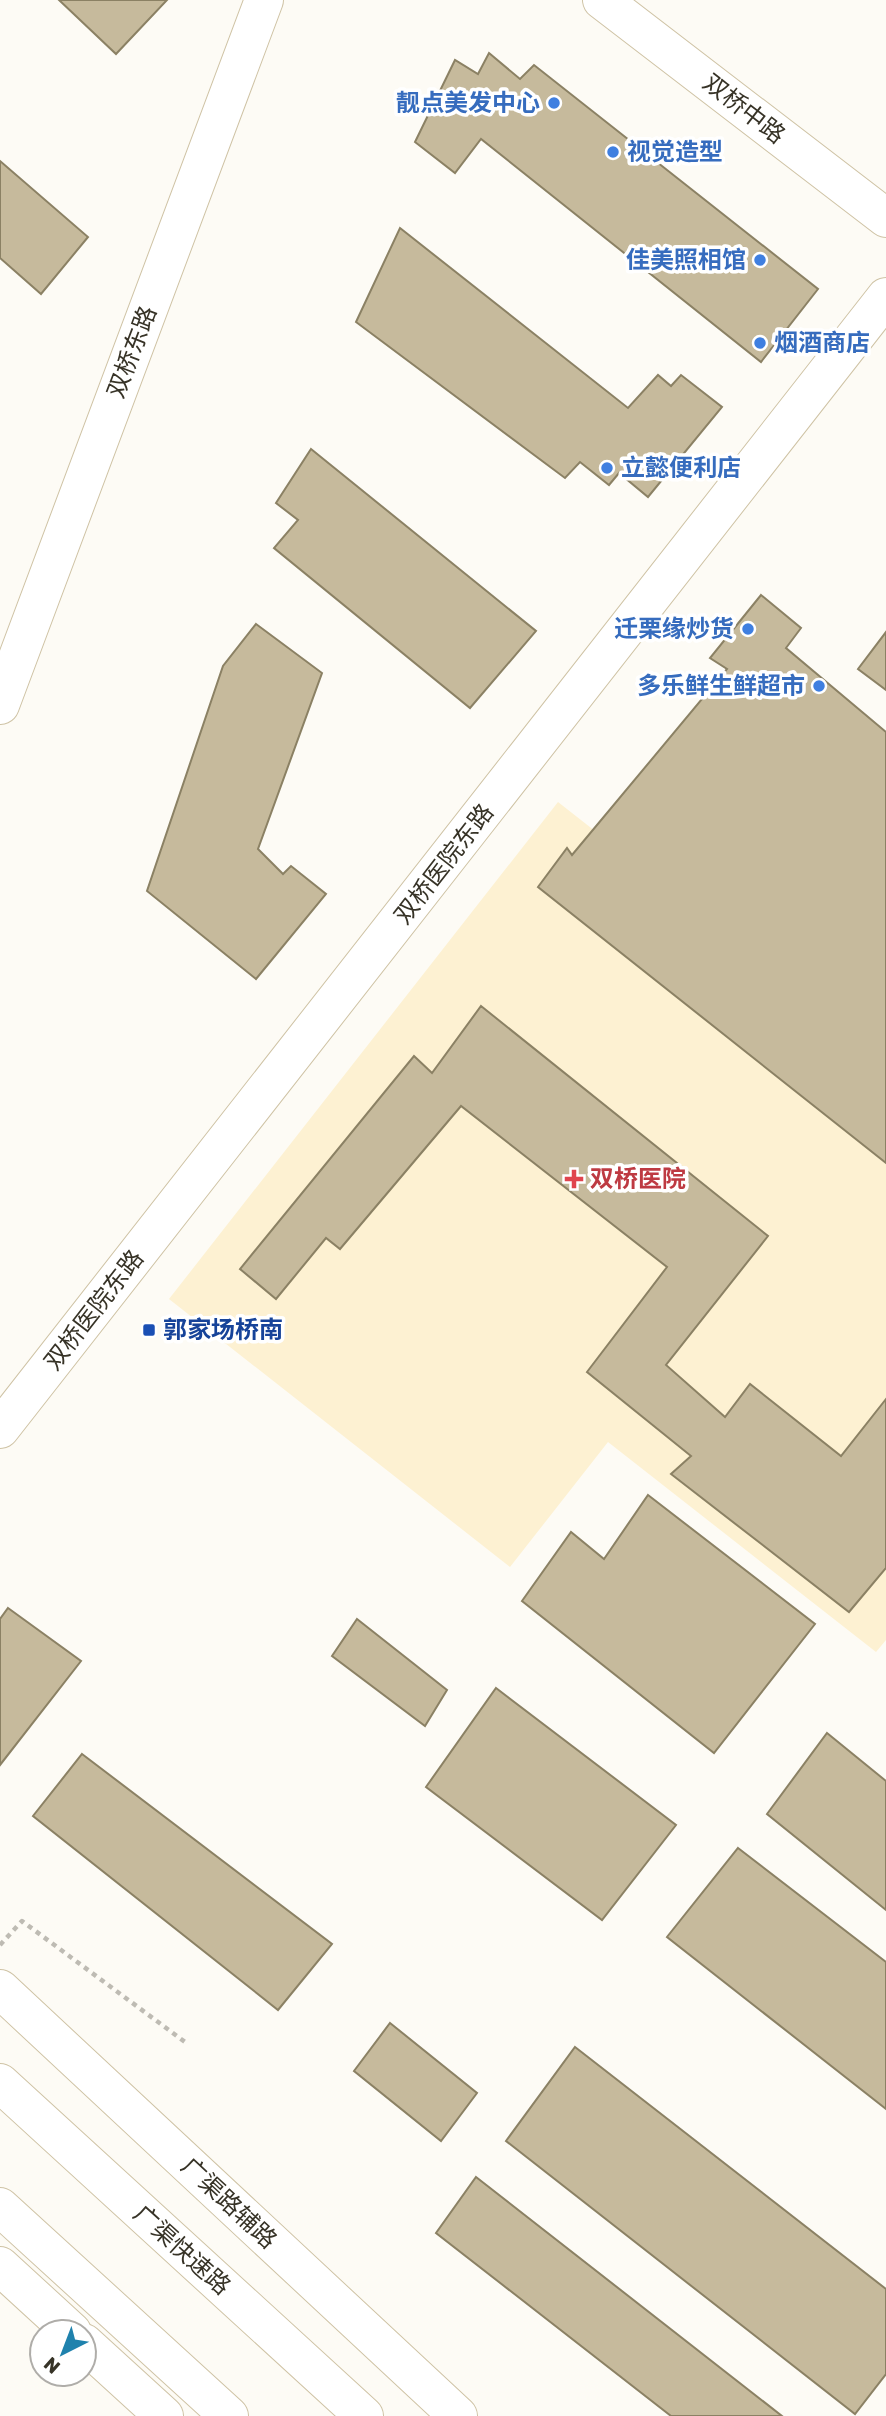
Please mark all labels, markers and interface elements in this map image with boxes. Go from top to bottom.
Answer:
street label: 双桥中路 [698,68,790,150]
place label: 靓点美发中心 [396,89,540,117]
marker: 靓点美发中心 [546,95,562,111]
place label: 视觉造型 [627,138,723,166]
marker: 视觉造型 [605,144,621,160]
place label: 佳美照相馆 [626,246,746,274]
marker: 佳美照相馆 [752,252,768,268]
street label: 双桥东路 [102,302,162,402]
place label: 烟酒商店 [774,329,870,357]
marker: 烟酒商店 [752,335,768,351]
place label: 立懿便利店 [621,454,741,482]
marker: 立懿便利店 [599,460,615,476]
place label: 迁栗缘炒货 [614,615,734,643]
marker: 迁栗缘炒货 [740,621,756,637]
place label: 多乐鲜生鲜超市 [637,672,805,700]
marker: 多乐鲜生鲜超市 [811,678,827,694]
street label: 双桥医院东路 [389,799,499,929]
place label: 双桥医院 [590,1165,686,1193]
marker: 双桥医院 [564,1169,584,1189]
street label: 双桥医院东路 [39,1245,149,1375]
place label: 郭家场桥南 [163,1316,283,1344]
marker: 郭家场桥南 [141,1322,157,1338]
street label: 广渠路辅路 [176,2152,282,2254]
street label: 广渠快速路 [128,2199,236,2301]
north arrow [28,2318,98,2388]
text: N [39,2352,65,2378]

